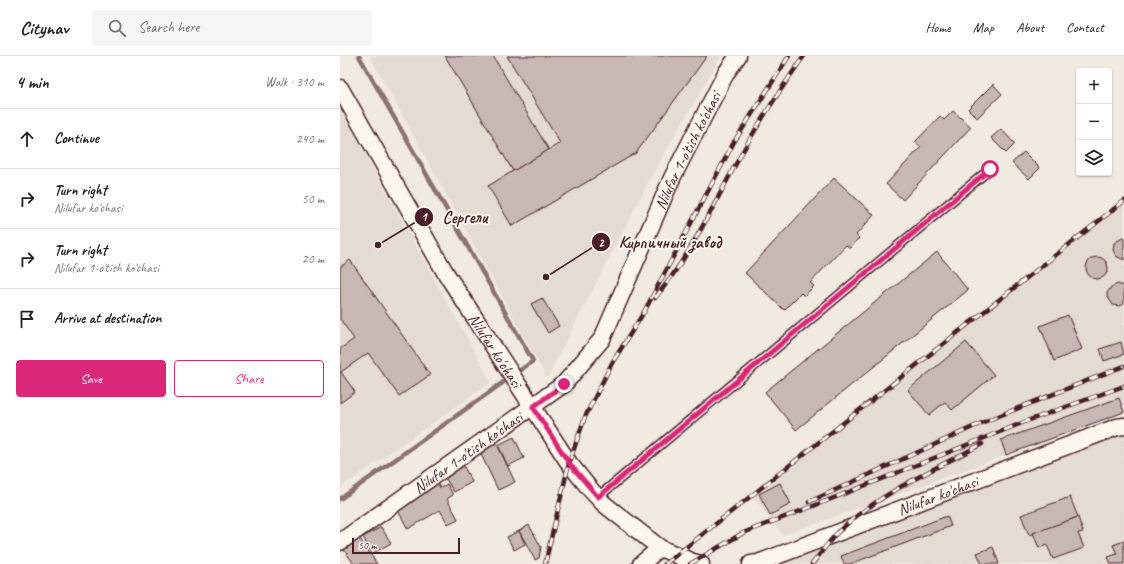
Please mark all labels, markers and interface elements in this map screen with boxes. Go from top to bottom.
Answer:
search box [92,10,372,46]
text: Citynav [20,16,68,40]
icon: search [106,17,128,39]
text: Search here [138,18,199,37]
text: Home [925,19,951,36]
text: Map [973,19,994,36]
text: About [1016,19,1044,36]
text: Contact [1066,19,1104,36]
map controls [1076,68,1112,176]
button: + [1076,68,1112,104]
text: 4 min [16,72,49,93]
text: Walk · 310 m [265,74,324,90]
street label: Nilufar 1-o'tish ko'chasi [651,87,727,213]
button: − [1076,104,1112,140]
icon: ahead [16,128,38,150]
text: Continue [54,129,99,148]
text: 240 m [296,131,324,147]
button: layers [1076,140,1112,176]
route start [981,160,999,178]
text: Turn right [54,181,107,200]
icon: right [16,188,38,210]
text: 50 m [302,191,324,207]
text: Nilufar ko'chasi [54,200,122,216]
callout: Сергели [414,203,495,232]
text: Сергели [442,207,489,228]
text: 1 [421,209,428,225]
callout: Кирпичный завод [591,228,730,257]
text: Кирпичный завод [619,232,723,254]
text: 2 [598,235,605,251]
text: Turn right [54,241,107,260]
icon: right [16,248,38,270]
text: 20 m [302,251,324,267]
text: Nilufar 1-o'tish ko'chasi [54,260,159,276]
icon: arrive [16,308,38,330]
text: Arrive at destination [54,309,161,328]
street label: Nilufar ko'chasi [464,310,527,393]
button: Save [16,360,166,397]
button: Share [174,360,324,397]
route end [555,375,573,393]
street label: Nilufar 1-o'tish ko'chasi [410,406,528,498]
street label: Nilufar ko'chasi [895,471,983,520]
scale bar [352,536,460,555]
text: 50 m [358,538,377,552]

